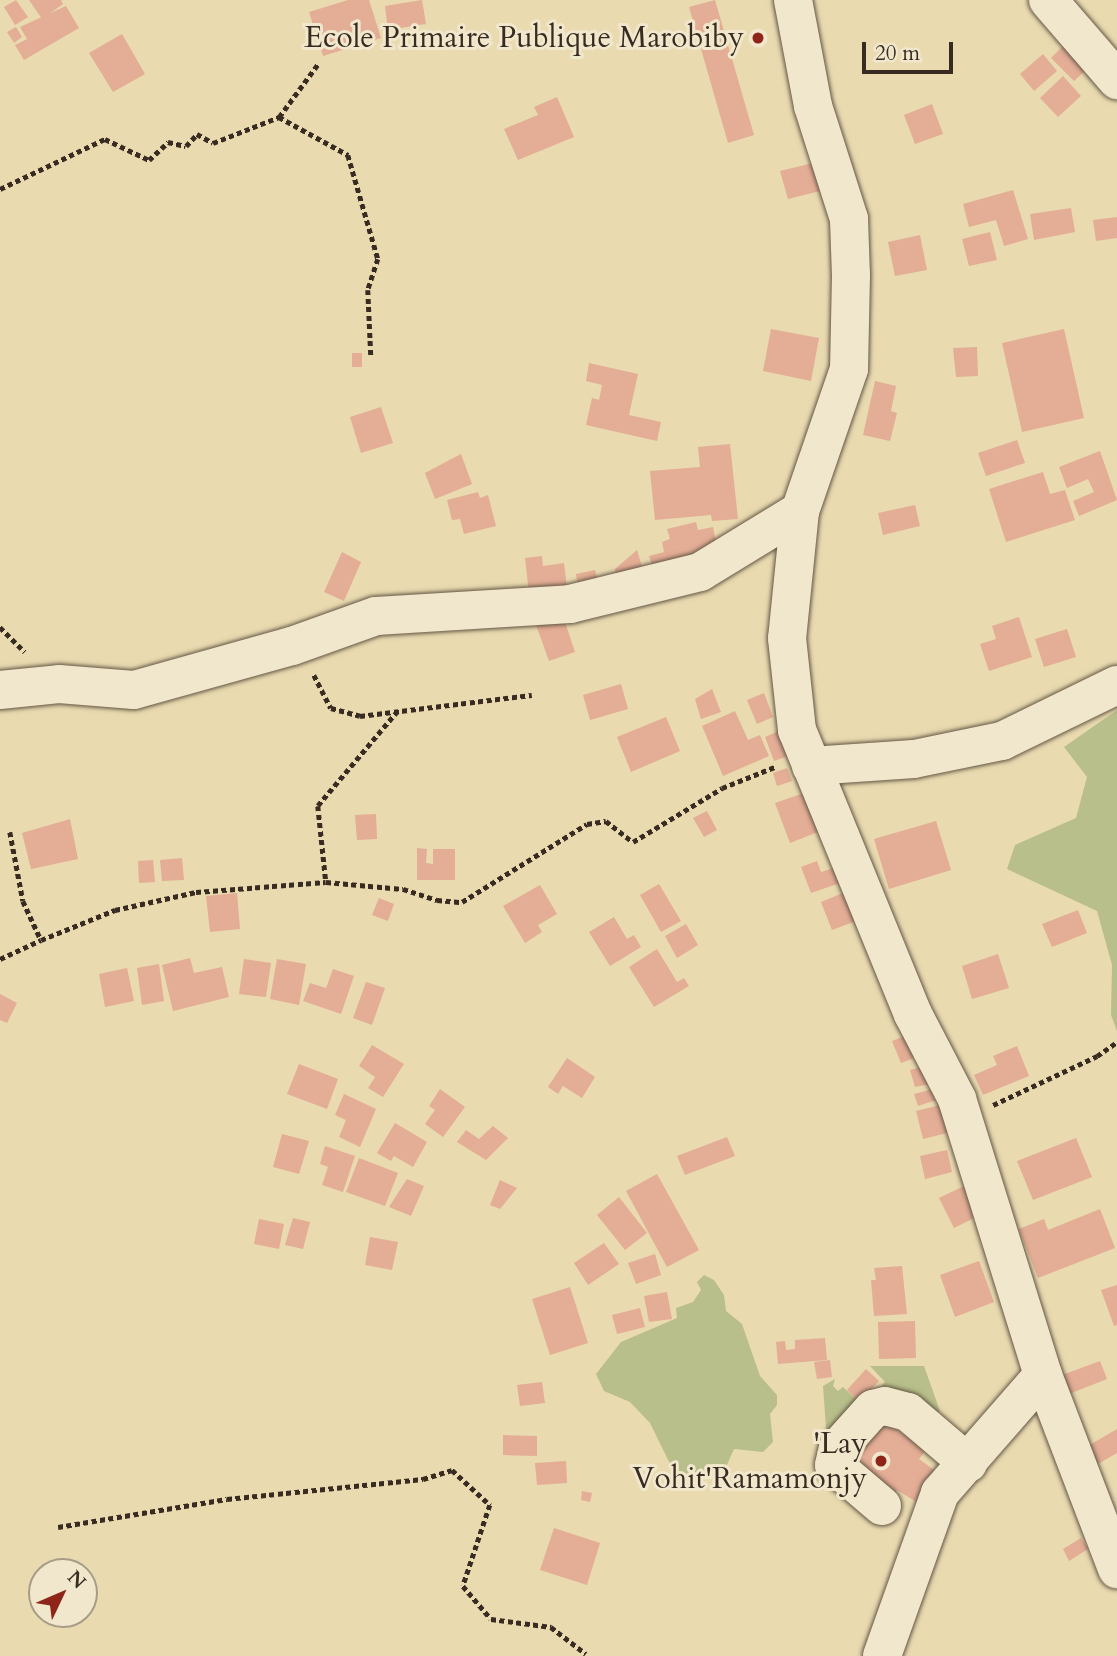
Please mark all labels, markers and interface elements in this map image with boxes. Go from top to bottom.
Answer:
place label: Ecole Primaire Publique Marobiby [304,20,744,56]
scale bar [865,28,956,72]
marker: Ecole Primaire Publique Marobiby [750,30,766,46]
text: 20 m [875,39,920,68]
place label: 'Lay Vohit'Ramamonjy [633,1426,867,1496]
marker: 'Lay Vohit'Ramamonjy [873,1453,889,1469]
north arrow [28,1558,98,1628]
text: N [62,1565,92,1595]

